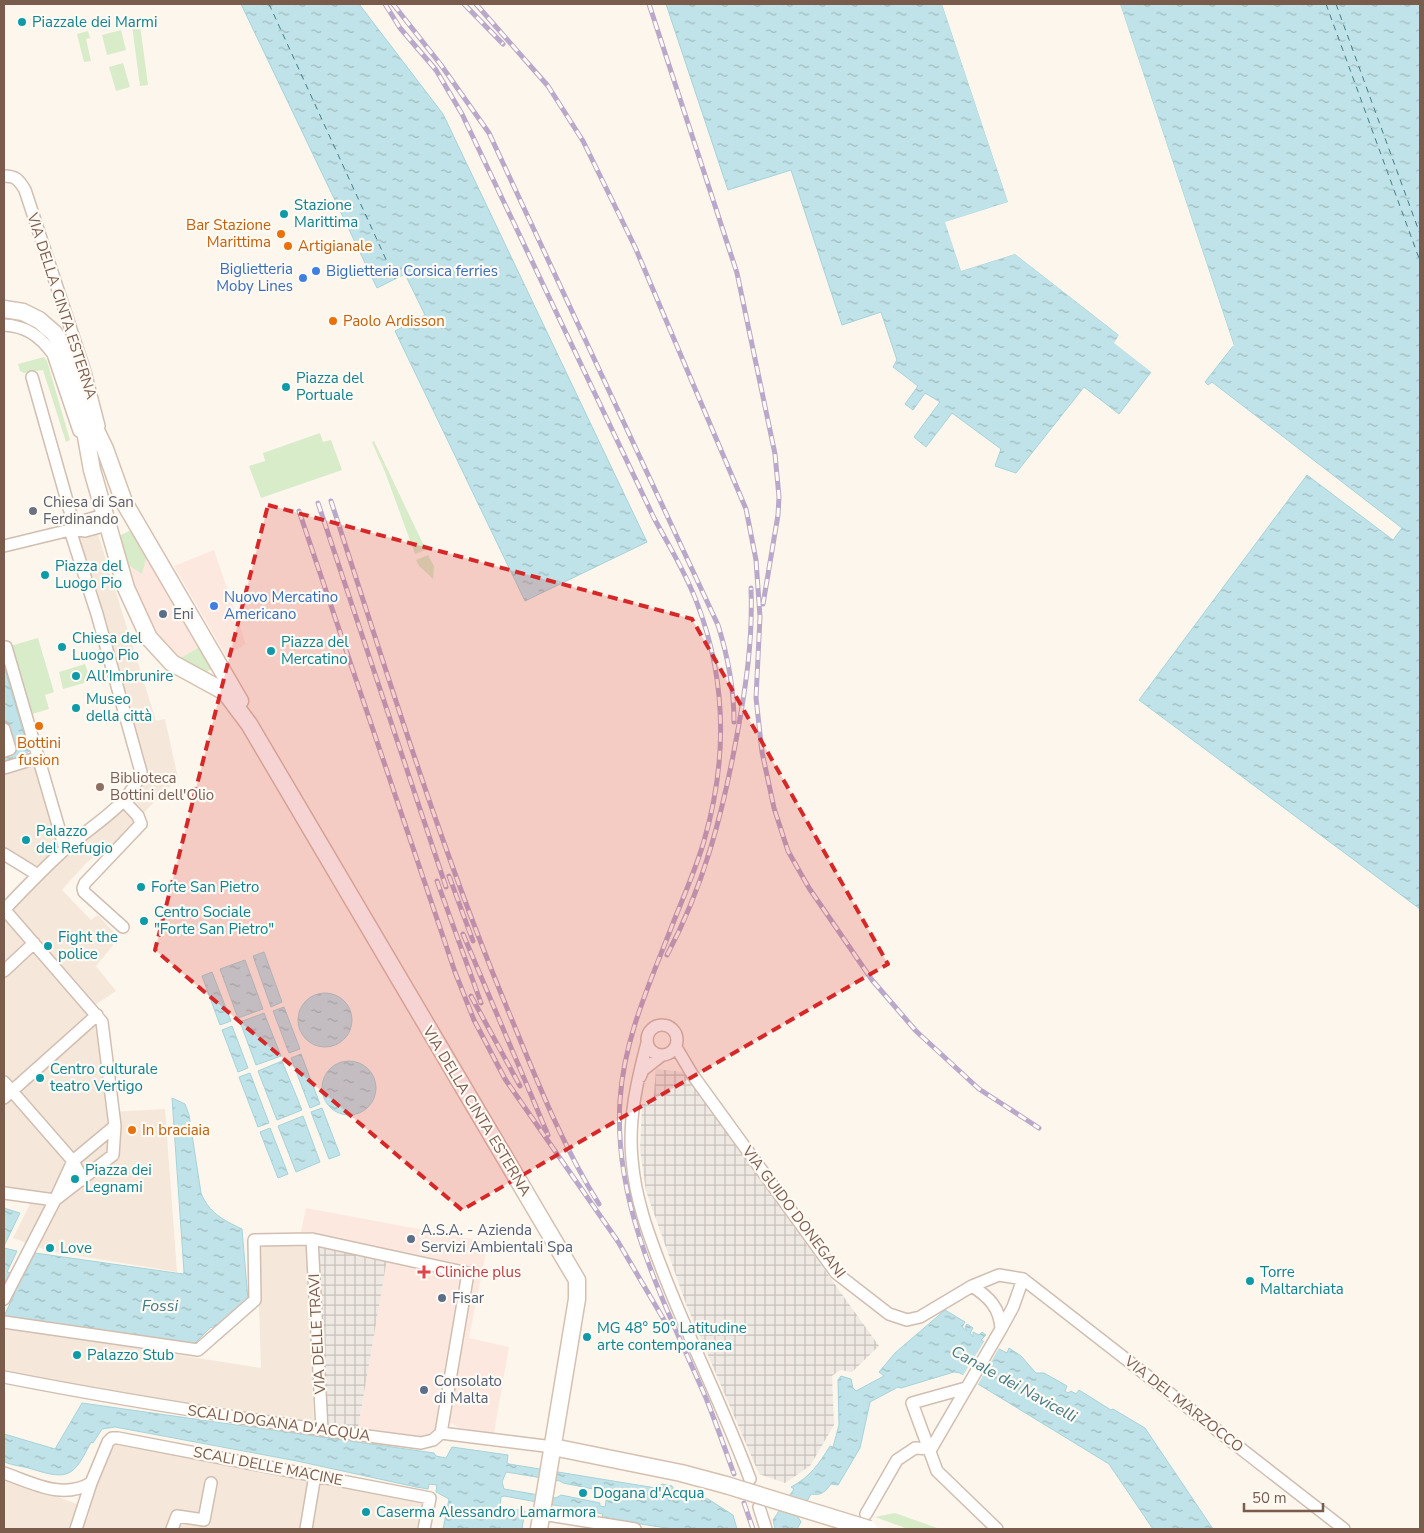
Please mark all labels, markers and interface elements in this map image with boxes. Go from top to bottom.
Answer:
place label: Piazzale dei Marmi [32,12,157,32]
marker: Piazzale dei Marmi [16,16,28,28]
place label: Stazione Marittima [294,195,358,232]
marker: Stazione Marittima [278,208,290,220]
street label: VIA DELLA CINTA ESTERNA [22,209,102,402]
place label: Bar Stazione Marittima [186,215,271,252]
marker: Bar Stazione Marittima [275,228,287,240]
place label: Artigianale [298,236,372,256]
marker: Artigianale [282,240,294,252]
place label: Biglietteria Moby Lines [216,259,293,296]
place label: Biglietteria Corsica ferries [326,261,498,281]
marker: Biglietteria Corsica ferries [310,265,322,277]
marker: Biglietteria Moby Lines [297,272,309,284]
place label: Paolo Ardisson [343,311,445,331]
marker: Paolo Ardisson [327,315,339,327]
place label: Piazza del Portuale [296,368,364,405]
marker: Piazza del Portuale [280,381,292,393]
place label: Chiesa di San Ferdinando [43,492,134,529]
marker: Chiesa di San Ferdinando [27,505,39,517]
place label: Piazza del Luogo Pio [55,556,123,593]
marker: Piazza del Luogo Pio [39,569,51,581]
place label: Nuovo Mercatino Americano [224,587,338,624]
marker: Nuovo Mercatino Americano [208,600,220,612]
place label: Eni [173,604,194,624]
marker: Eni [157,608,169,620]
place label: Chiesa del Luogo Pio [72,628,143,665]
place label: Piazza del Mercatino [281,632,349,669]
marker: Chiesa del Luogo Pio [56,641,68,653]
marker: Piazza del Mercatino [265,645,277,657]
place label: All’Imbrunire [86,666,173,686]
marker: All’Imbrunire [70,670,82,682]
place label: Museo della città [86,689,152,726]
marker: Museo della città [70,702,82,714]
marker: Bottini fusion [33,720,45,732]
place label: Bottini fusion [17,733,61,770]
place label: Biblioteca Bottini dell'Olio [110,768,214,805]
marker: Biblioteca Bottini dell'Olio [94,781,106,793]
place label: Palazzo del Refugio [36,821,113,858]
marker: Palazzo del Refugio [20,834,32,846]
place label: Forte San Pietro [151,877,259,897]
marker: Forte San Pietro [135,881,147,893]
place label: Centro Sociale "Forte San Pietro" [154,902,274,939]
marker: Centro Sociale "Forte San Pietro" [138,915,150,927]
place label: Fight the police [58,927,118,964]
marker: Fight the police [42,940,54,952]
street label: VIA DELLA CINTA ESTERNA [418,1022,536,1200]
place label: Centro culturale teatro Vertigo [50,1059,158,1096]
marker: Centro culturale teatro Vertigo [34,1072,46,1084]
place label: In braciaia [142,1120,210,1140]
marker: In braciaia [126,1124,138,1136]
street label: VIA GUIDO DONEGANI [737,1141,850,1282]
place label: Piazza dei Legnami [85,1160,152,1197]
marker: Piazza dei Legnami [69,1173,81,1185]
place label: A.S.A. - Azienda Servizi Ambientali Spa [421,1220,573,1257]
marker: A.S.A. - Azienda Servizi Ambientali Spa [405,1233,417,1245]
place label: Love [60,1238,92,1258]
marker: Love [44,1242,56,1254]
place label: Cliniche plus [435,1262,521,1282]
place label: Torre Maltarchiata [1260,1262,1344,1299]
marker: Cliniche plus [417,1265,431,1279]
street label: VIA DELLE TRAVI [304,1273,330,1396]
marker: Torre Maltarchiata [1244,1275,1256,1287]
place label: Fisar [452,1288,485,1308]
marker: Fisar [436,1292,448,1304]
water label: Fossi [142,1295,179,1317]
place label: MG 48° 50° Latitudine arte contemporanea [597,1318,747,1355]
marker: MG 48° 50° Latitudine arte contemporanea [581,1331,593,1343]
water label: Canale dei Navicelli [947,1340,1081,1428]
place label: Palazzo Stub [87,1345,174,1365]
marker: Palazzo Stub [71,1349,83,1361]
street label: VIA DEL MARZOCCO [1120,1351,1248,1457]
place label: Consolato di Malta [434,1371,502,1408]
marker: Consolato di Malta [418,1384,430,1396]
street label: SCALI DOGANA D'ACQUA [186,1400,372,1446]
street label: SCALI DELLE MACINE [192,1442,344,1490]
scale bar [1244,1480,1323,1512]
place label: Dogana d'Acqua [593,1483,704,1503]
marker: Dogana d'Acqua [577,1487,589,1499]
text: 50 m [1252,1488,1287,1508]
place label: Caserma Alessandro Lamarmora [376,1502,596,1522]
marker: Caserma Alessandro Lamarmora [360,1506,372,1518]

